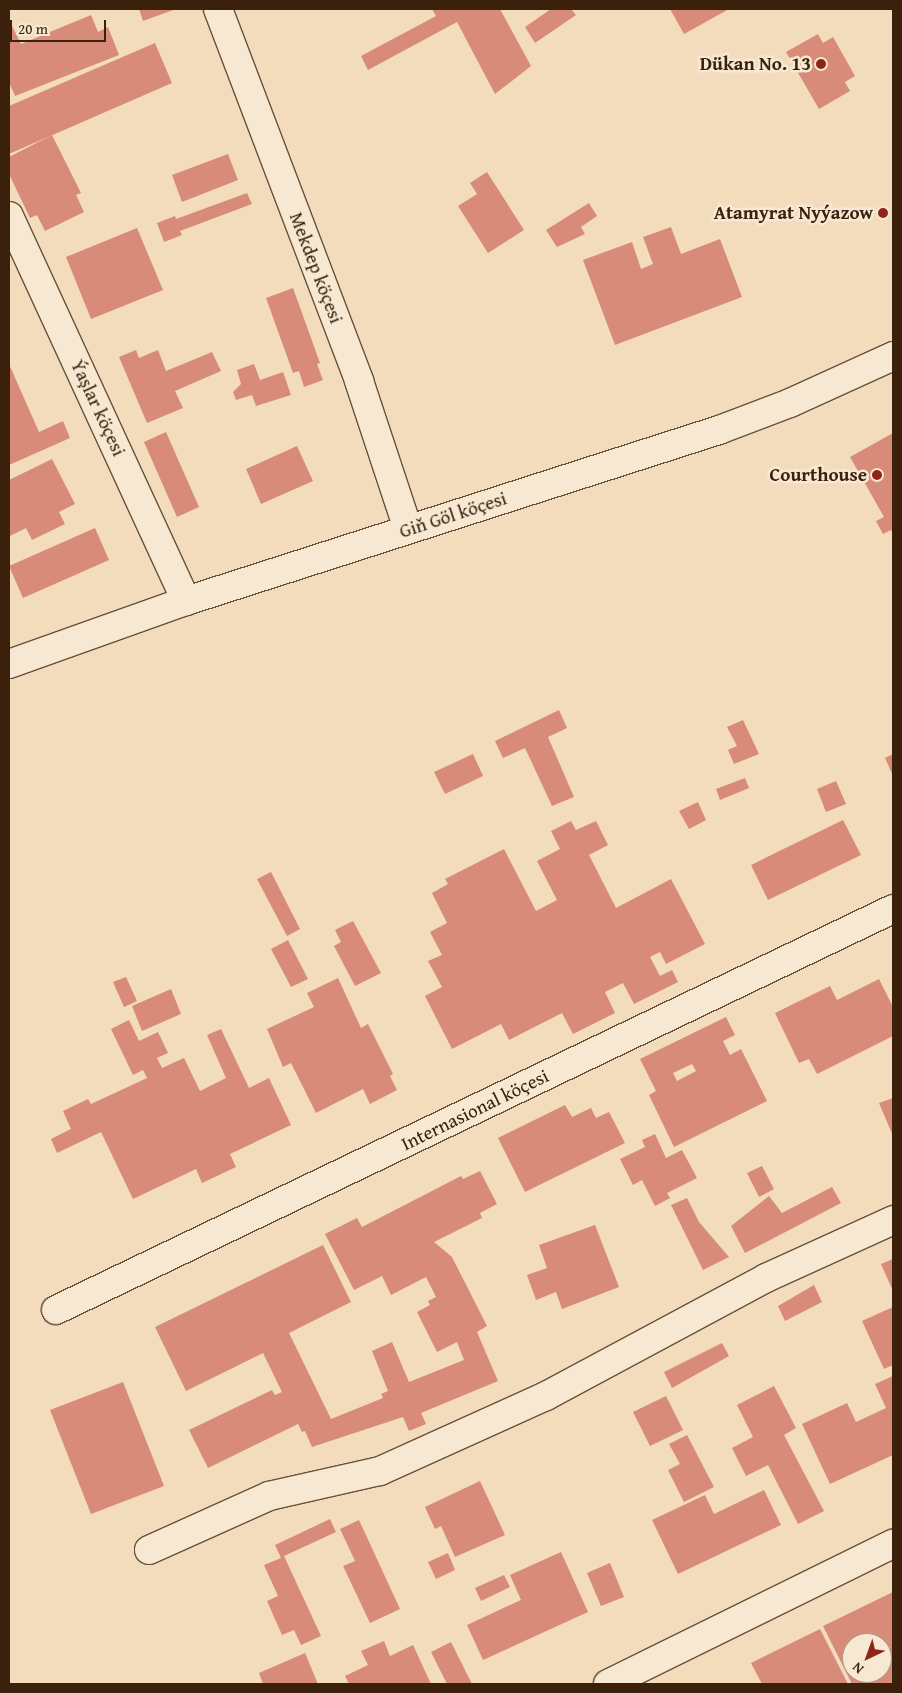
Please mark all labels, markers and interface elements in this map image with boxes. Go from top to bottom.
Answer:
scale bar [12,10,109,42]
text: 20 m [18,18,48,39]
place label: Dükan No. 13 [700,53,811,75]
marker: Dükan No. 13 [815,58,827,70]
place label: Atamyrat Nyýazow [714,202,873,224]
marker: Atamyrat Nyýazow [877,207,889,219]
street label: Mekdep köçesi [284,209,348,327]
street label: Ýaşlar köçesi [66,356,130,460]
place label: Courthouse [770,464,867,486]
marker: Courthouse [871,469,883,481]
street label: Giň Göl köçesi [397,487,509,543]
street label: Internasional köçesi [398,1064,552,1156]
north arrow [842,1633,892,1683]
text: N [847,1658,868,1679]

